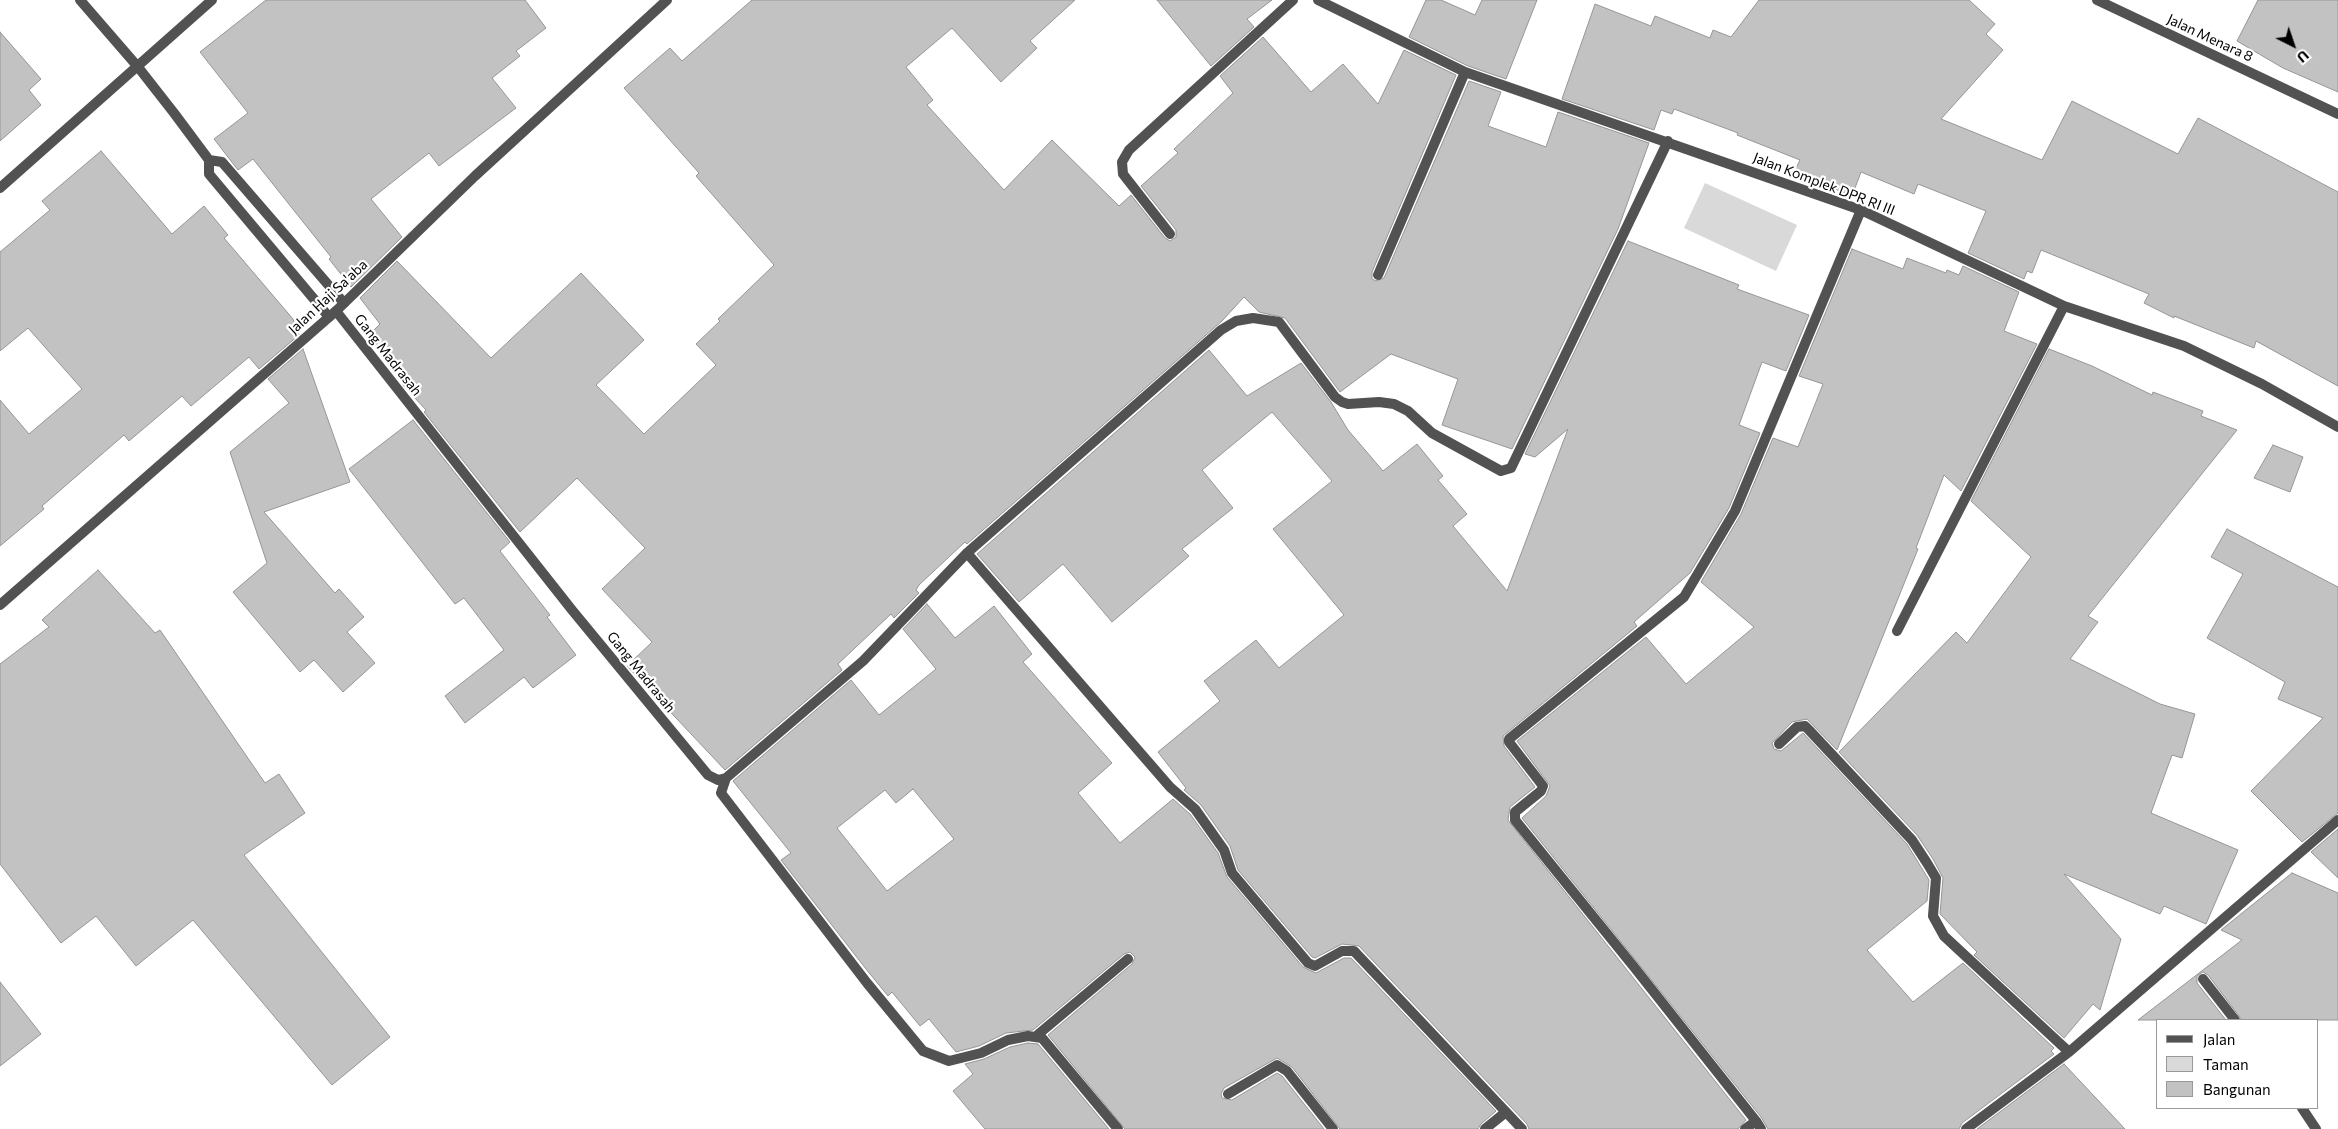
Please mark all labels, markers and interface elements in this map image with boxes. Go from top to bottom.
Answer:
street label: Jalan Menara 8 [2164,11,2256,65]
north arrow [2268,20,2318,70]
text: U [2294,47,2313,66]
street label: Jalan Komplek DPR RI III [1751,149,1897,219]
street label: Jalan Haji Sa'aba [285,256,371,338]
street label: Gang Madrasah [351,311,425,399]
street label: Gang Madrasah [603,628,679,716]
legend [2156,1019,2318,1109]
text: Jalan [2203,1030,2235,1048]
text: Taman [2203,1055,2249,1073]
text: Bangunan [2203,1080,2271,1098]

